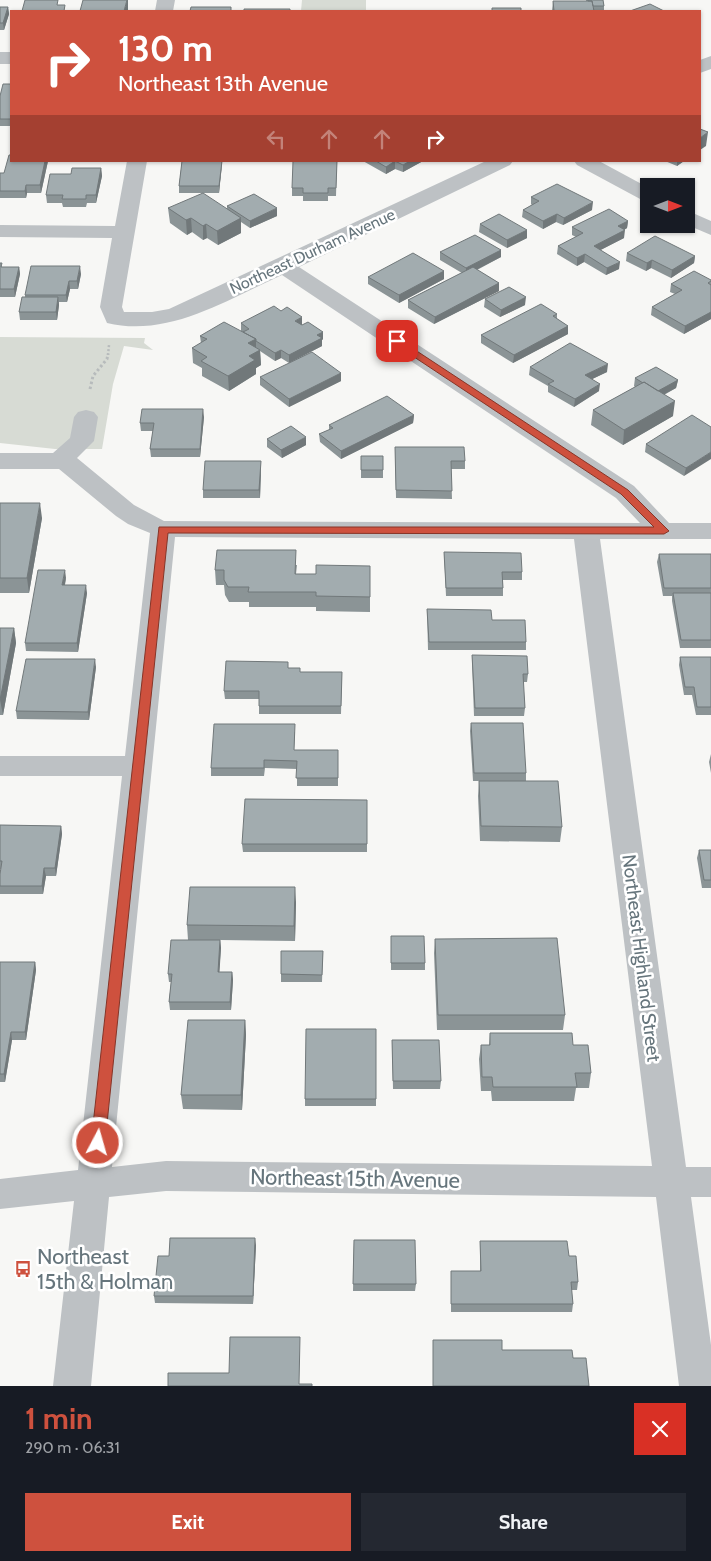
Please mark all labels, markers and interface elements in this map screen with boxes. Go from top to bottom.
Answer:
text: 130 m [118,27,213,70]
icon: right [35,30,100,95]
text: Northeast 13th Avenue [118,70,328,97]
icon: left [262,125,290,153]
icon: ahead [315,125,343,153]
icon: ahead [368,125,396,153]
icon: right [421,125,449,153]
north arrow [640,178,695,232]
map controls [640,178,695,233]
street label: Northeast Durham Avenue [227,205,398,298]
pin [376,320,418,362]
icon: arrive [383,327,411,355]
street label: Northeast Highland Street [617,853,666,1064]
position arrow [71,1116,123,1168]
street label: Northeast 15th Avenue [250,1163,460,1194]
place label: Northeast 15th & Holman [37,1243,173,1295]
bus stop icon: Northeast 15th & Holman [13,1259,33,1279]
text: 1 min [25,1400,93,1437]
button: close [634,1403,686,1455]
text: 290 m · 06:31 [25,1438,120,1457]
button: Exit [25,1493,351,1551]
button: Share [361,1493,686,1551]

